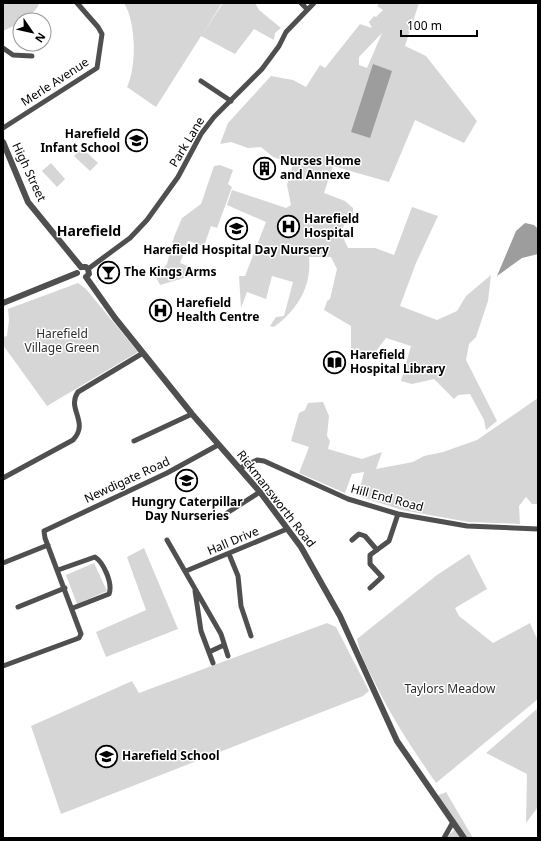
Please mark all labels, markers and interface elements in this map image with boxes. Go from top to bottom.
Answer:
north arrow [12,12,52,52]
scale bar [401,12,477,38]
text: 100 m [407,17,442,34]
text: N [32,30,49,46]
street label: Merle Avenue [18,53,92,110]
street label: Park Lane [165,113,208,170]
place label: Harefield Infant School [40,125,120,156]
school or university icon: Harefield Infant School [123,128,149,154]
street label: High Street [8,139,51,205]
place label: Nurses Home and Annexe [280,152,361,183]
building icon: Nurses Home and Annexe [251,155,277,181]
place label: Harefield Hospital [304,210,359,241]
hospital icon: Harefield Hospital [276,213,302,239]
school or university icon: Harefield Hospital Day Nursery [223,216,249,242]
district label: Harefield [57,221,121,240]
place label: Harefield Hospital Day Nursery [143,241,329,258]
bar icon: The Kings Arms [96,259,122,285]
place label: The Kings Arms [124,263,217,280]
place label: Harefield Health Centre [176,294,259,325]
hospital icon: Harefield Health Centre [147,297,173,323]
park label: Harefield Village Green [25,325,99,356]
place label: Harefield Hospital Library [350,346,446,377]
library icon: Harefield Hospital Library [322,349,348,375]
street label: Rickmansworth Road [233,446,320,551]
street label: Newdigate Road [81,452,172,507]
school or university icon: Hungry Caterpillar Day Nurseries [174,468,200,494]
street label: Hill End Road [349,480,425,515]
place label: Hungry Caterpillar Day Nurseries [131,493,243,524]
street label: Hall Drive [204,522,261,559]
park label: Taylors Meadow [405,680,496,697]
school or university icon: Harefield School [93,743,119,769]
place label: Harefield School [122,747,220,764]

